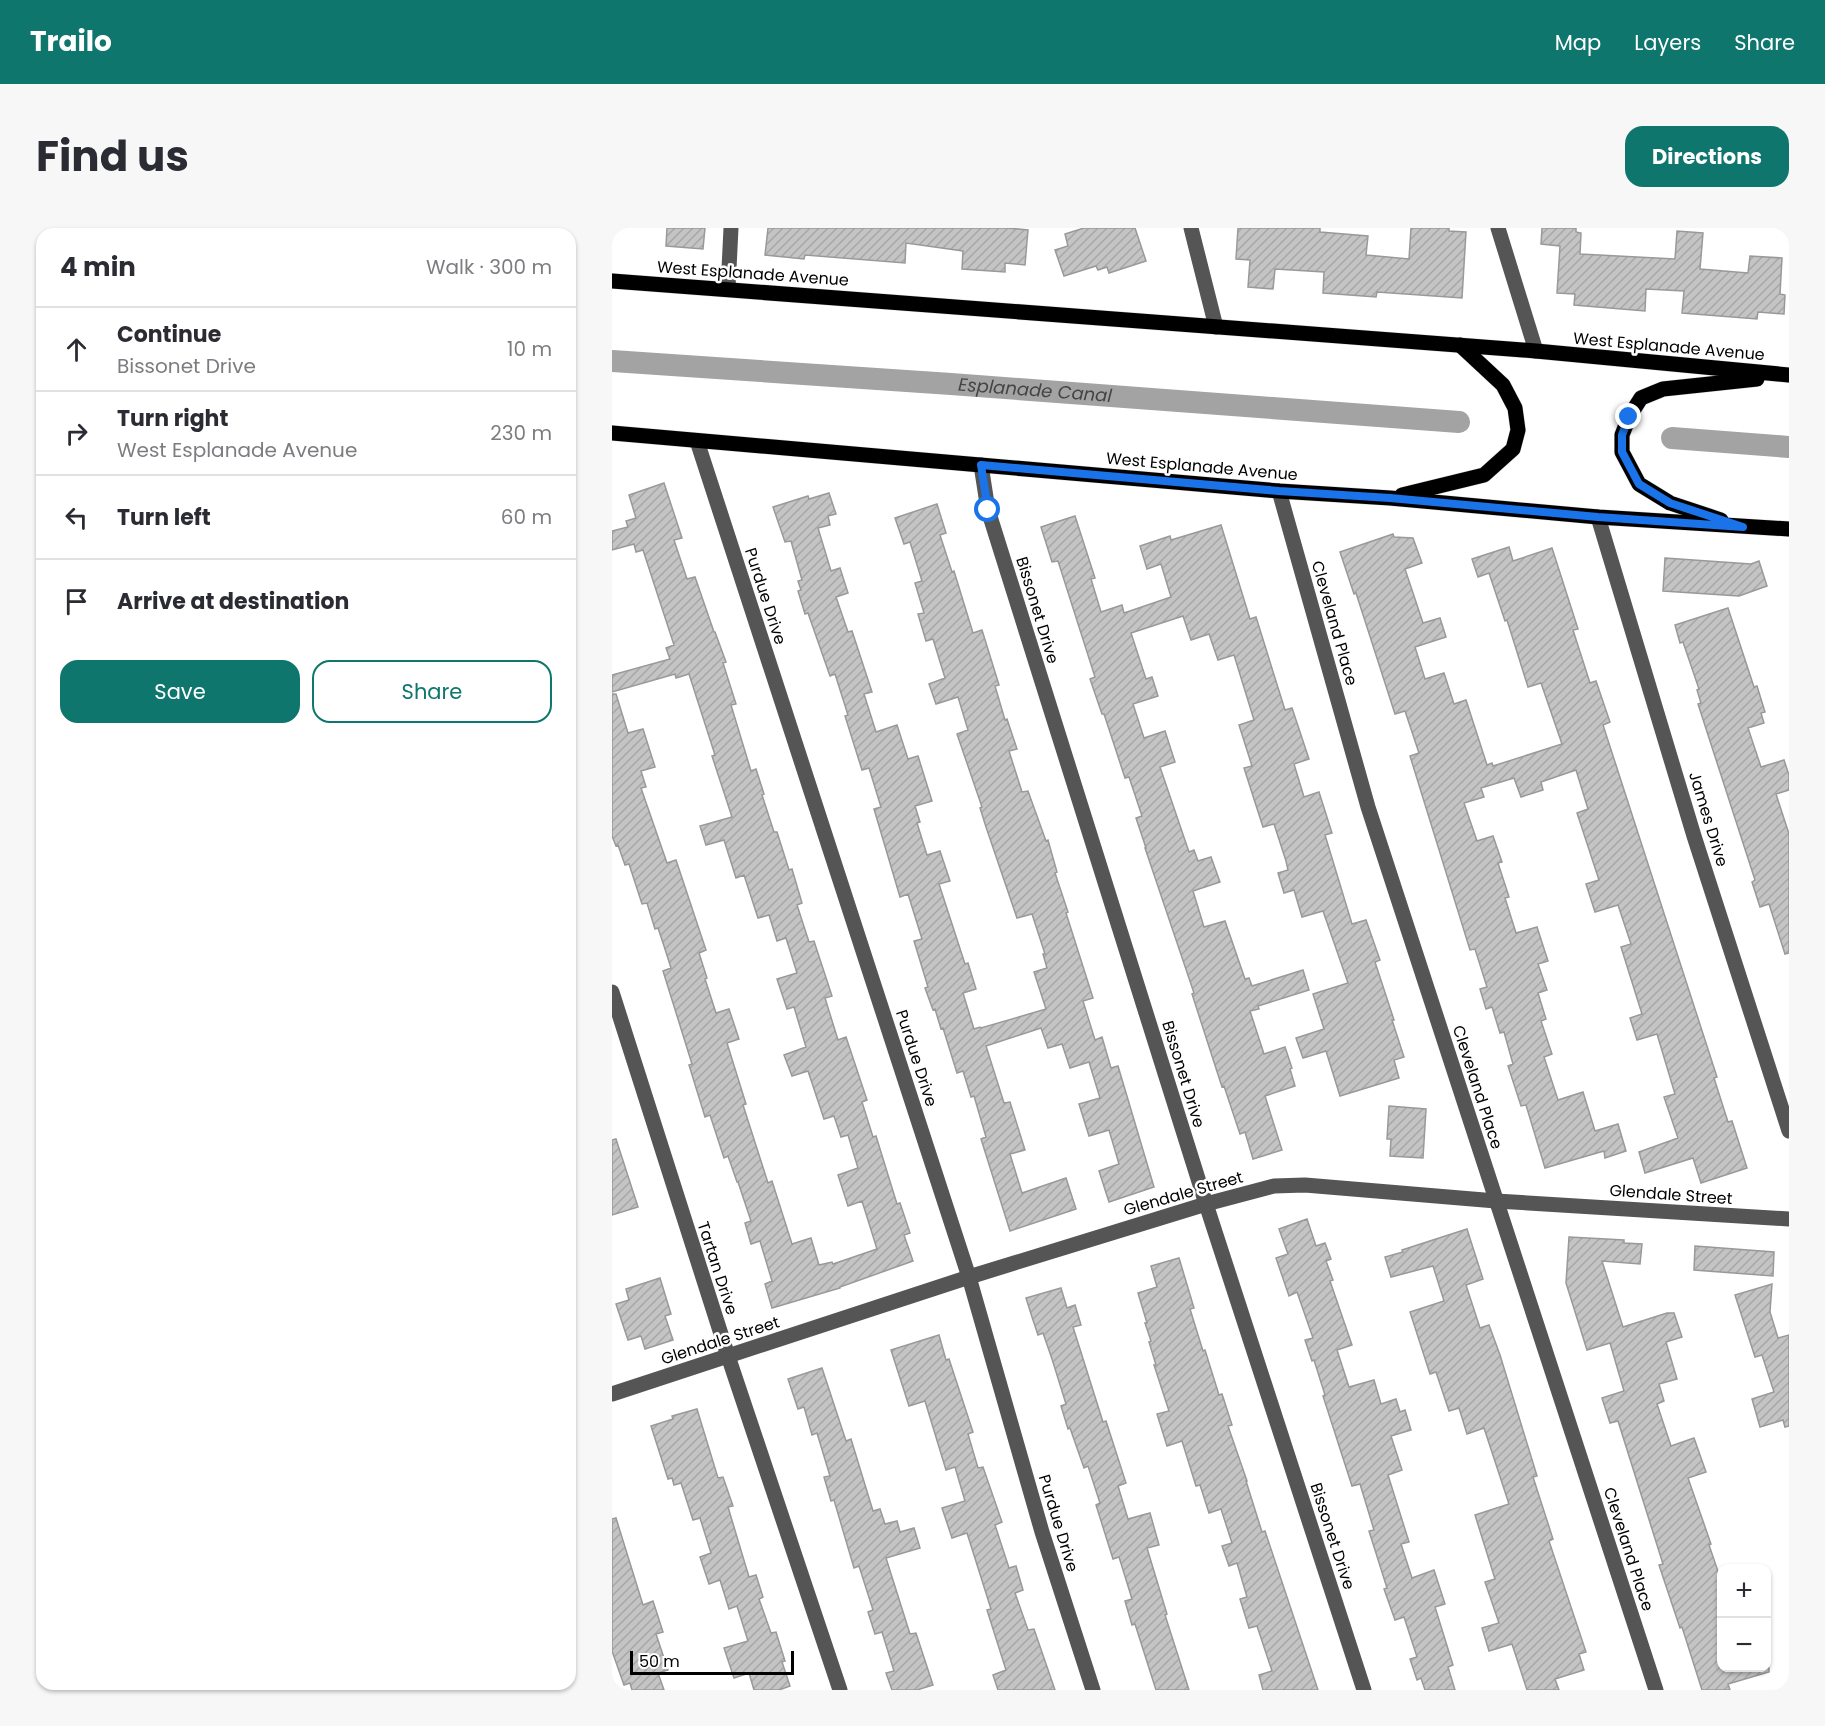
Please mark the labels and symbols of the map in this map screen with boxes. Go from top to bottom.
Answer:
street label: West Esplanade Avenue [656,255,850,292]
street label: West Esplanade Avenue [1572,327,1766,366]
water label: Esplanade Canal [957,372,1113,408]
route end [1615,403,1641,429]
street label: West Esplanade Avenue [1105,447,1299,486]
route start [974,496,1000,522]
street label: Purdue Drive [739,545,792,648]
street label: Bissonet Drive [1010,554,1065,667]
street label: Cleveland Place [1306,558,1363,688]
street label: James Drive [1683,769,1734,870]
street label: Purdue Drive [890,1007,943,1110]
street label: Bissonet Drive [1156,1018,1211,1131]
street label: Cleveland Place [1447,1022,1508,1152]
street label: Glendale Street [1121,1165,1246,1222]
street label: Glendale Street [1609,1179,1733,1210]
street label: Tartan Drive [692,1219,743,1318]
street label: Glendale Street [658,1310,782,1370]
street label: Purdue Drive [1033,1472,1084,1575]
street label: Bissonet Drive [1304,1480,1361,1593]
street label: Cleveland Place [1598,1484,1659,1614]
scale bar [630,1648,794,1676]

